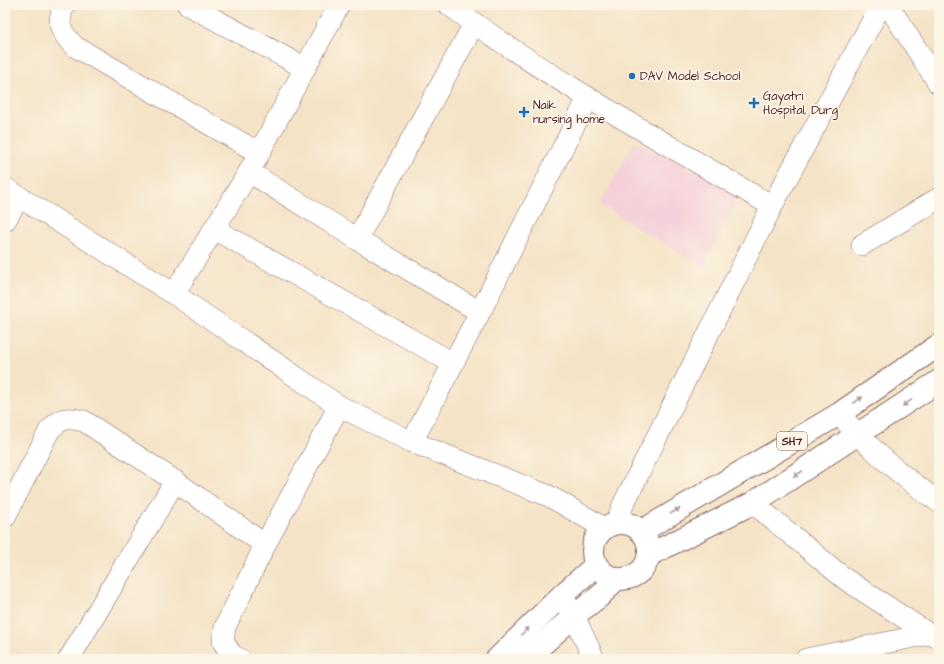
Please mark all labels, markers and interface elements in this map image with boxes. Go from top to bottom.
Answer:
place label: DAV Model School [640,68,741,85]
marker: DAV Model School [627,71,637,81]
place label: Gayatri Hospital, Durg [763,88,838,120]
place label: Naik nursing home [533,97,606,129]
marker: Gayatri Hospital, Durg [748,97,760,109]
marker: Naik nursing home [518,106,530,118]
one-way arrow [853,396,863,404]
one-way arrow [901,399,912,407]
road number: SH7 [777,432,807,450]
one-way arrow [793,470,803,478]
one-way arrow [670,507,680,515]
one-way arrow [520,626,530,636]

